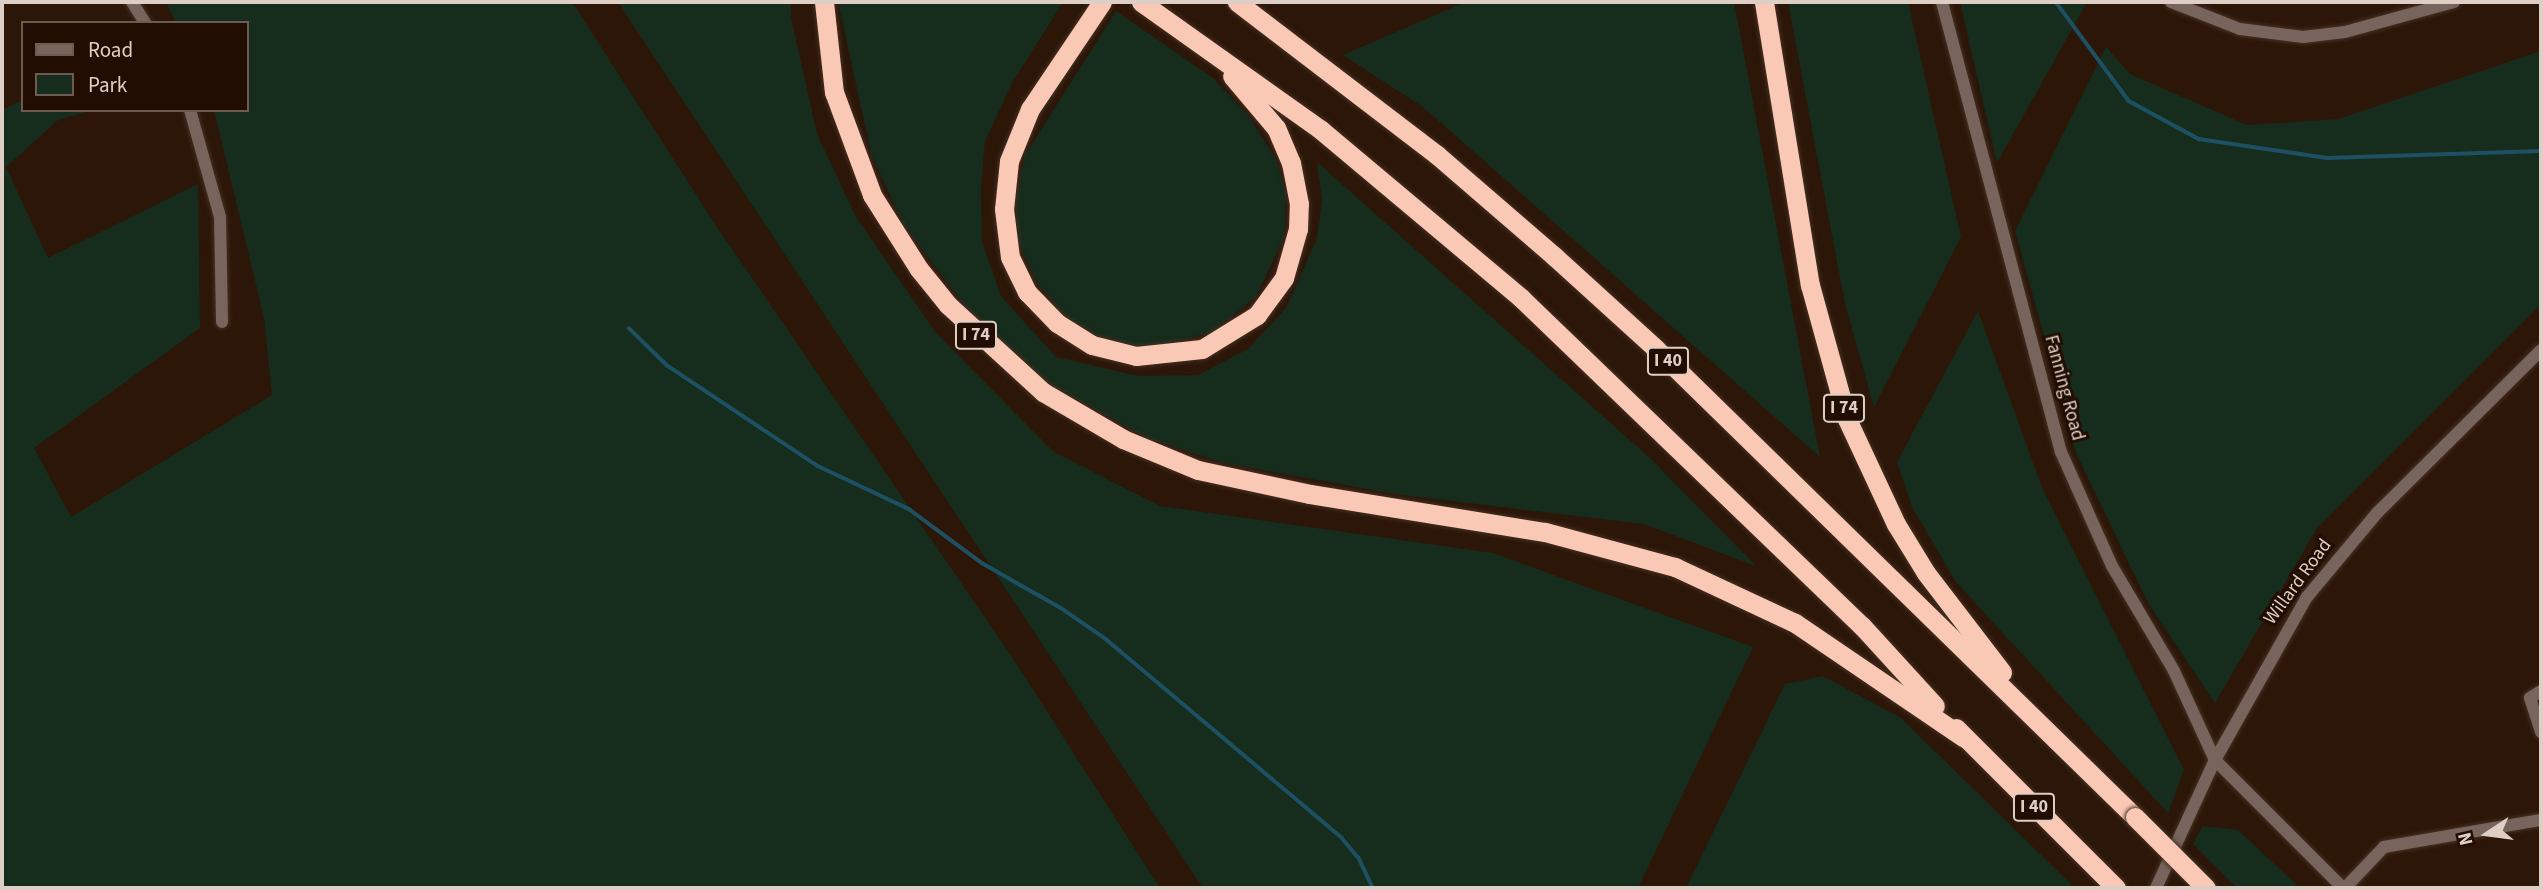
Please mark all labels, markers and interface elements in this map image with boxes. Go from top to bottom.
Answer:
legend [21,21,248,112]
text: Road [88,35,133,65]
text: Park [88,70,127,100]
road number: I 74 [953,320,999,349]
street label: Fanning Road [2039,333,2089,443]
road number: I 40 [1645,346,1691,376]
road number: I 74 [1821,394,1867,422]
street label: Willard Road [2259,535,2337,629]
road number: I 40 [2011,792,2057,822]
north arrow [2452,799,2522,869]
text: N [2451,830,2481,848]

